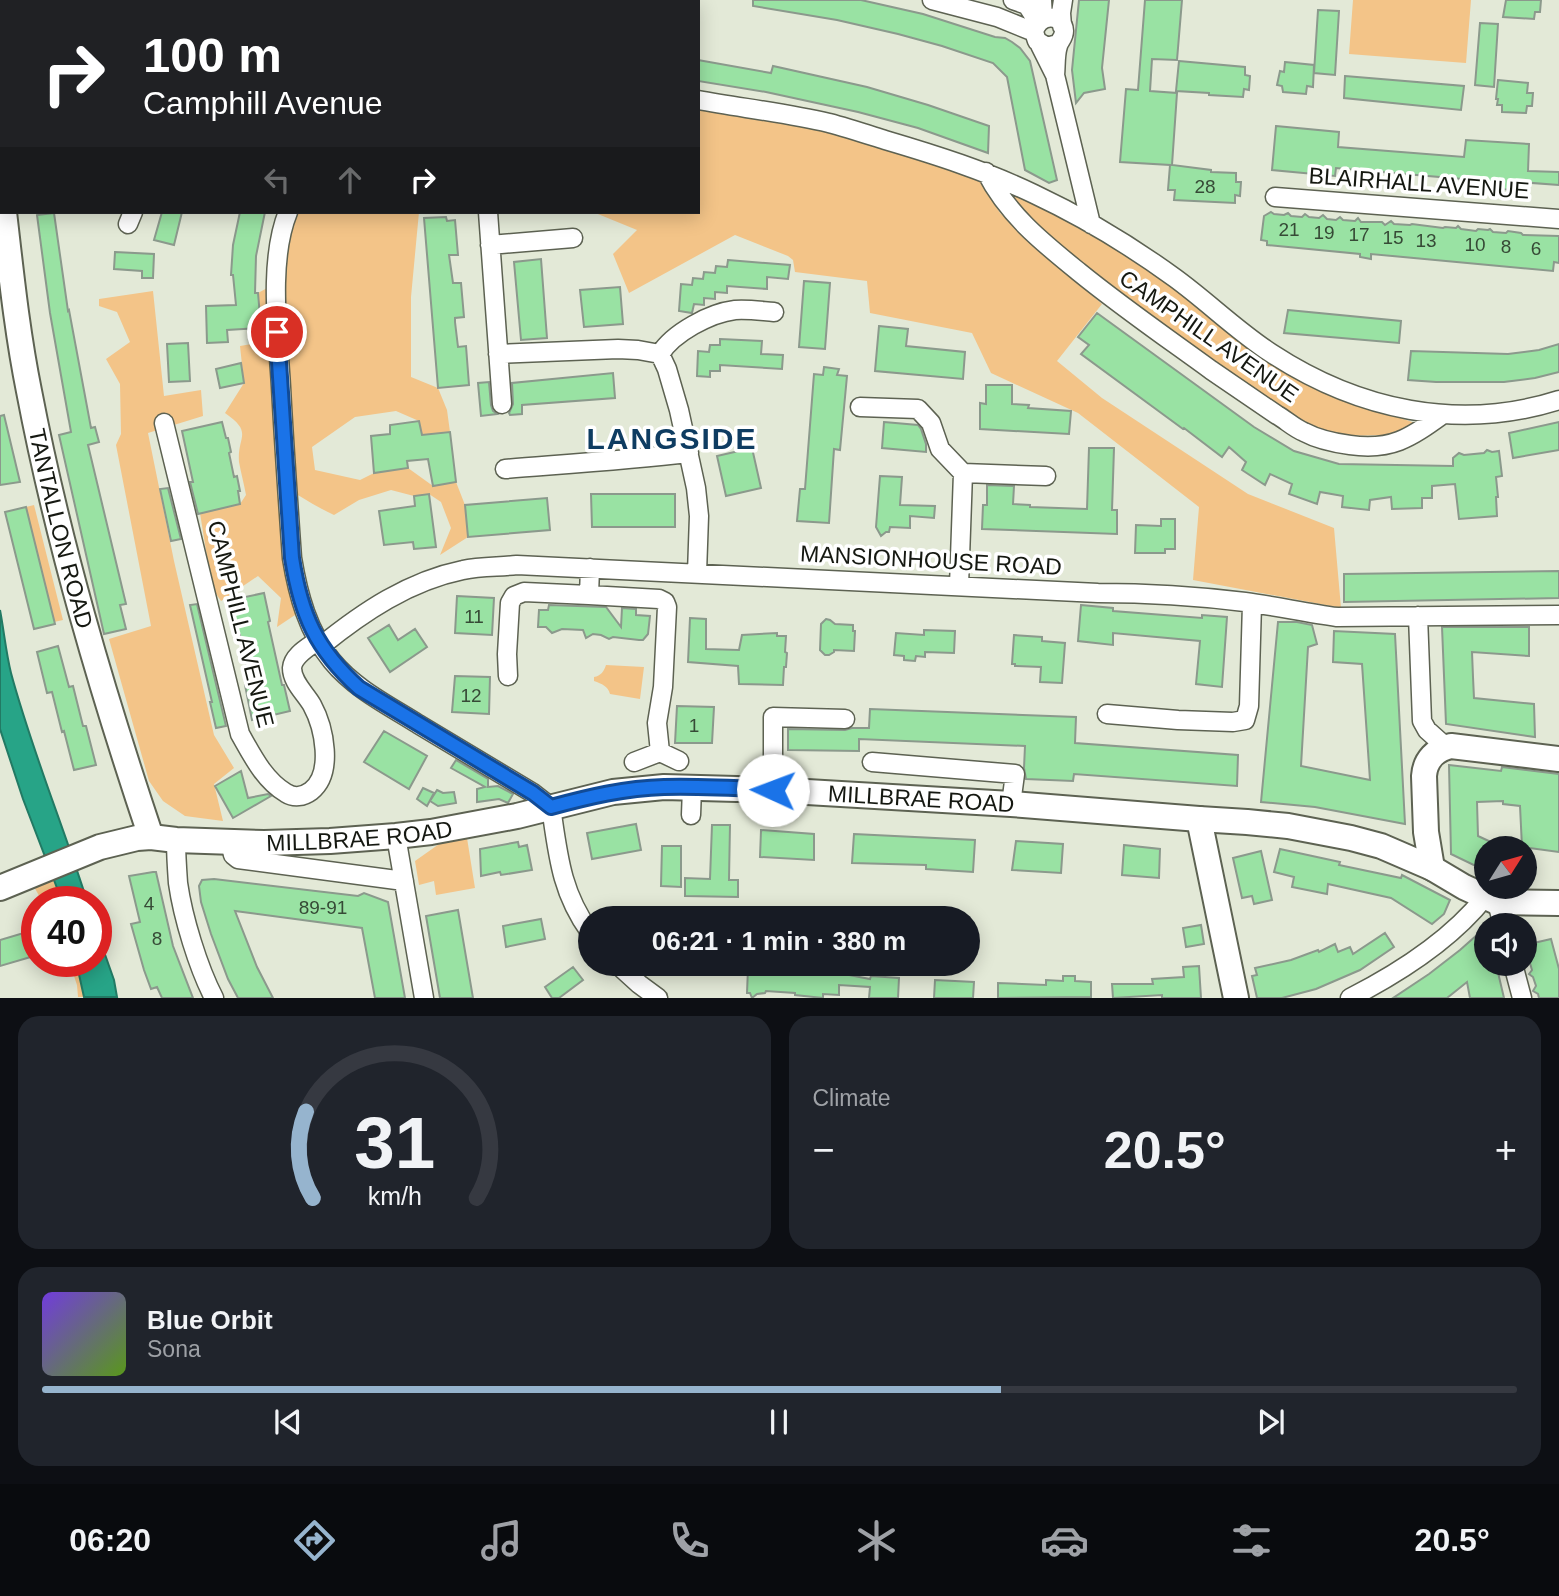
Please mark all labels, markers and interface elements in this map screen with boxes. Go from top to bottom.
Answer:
icon: right [28,28,119,119]
text: 100 m [143,28,282,82]
text: Camphill Avenue [143,85,383,121]
icon: left [258,161,296,199]
icon: ahead [331,161,369,199]
icon: right [404,161,442,199]
street label: BLAIRHALL AVENUE [1308,162,1530,204]
house number: 28 [1194,176,1216,197]
house number: 21 [1278,219,1300,240]
house number: 19 [1313,222,1335,243]
house number: 17 [1348,224,1370,245]
house number: 15 [1382,227,1404,248]
house number: 13 [1415,230,1437,251]
house number: 10 [1464,234,1486,255]
house number: 8 [1501,236,1511,257]
house number: 6 [1531,238,1541,259]
street label: CAMPHILL AVENUE [1115,264,1303,408]
pin [247,302,307,362]
icon: arrive [258,313,296,351]
district label: LANGSIDE [586,422,758,455]
street label: TANTALLON ROAD [24,426,98,631]
street label: CAMPHILL AVENUE [203,518,279,730]
street label: MANSIONHOUSE ROAD [800,540,1062,580]
house number: 11 [464,606,484,627]
house number: 12 [460,685,482,706]
house number: 1 [689,715,699,736]
position arrow [736,753,810,827]
street label: MILLBRAE ROAD [827,780,1015,817]
street label: MILLBRAE ROAD [266,815,454,856]
north arrow [1474,836,1536,900]
map controls [1474,836,1537,976]
speed limit sign: 40 [21,886,112,977]
house number: 4 [144,893,155,914]
house number: 89-91 [299,897,347,918]
button: sound [1474,913,1537,976]
text: 06:21 · 1 min · 380 m [652,926,906,956]
house number: 8 [152,928,162,949]
text: Climate [813,1085,890,1111]
text: 31 [354,1103,435,1184]
text: 20.5° [1104,1121,1226,1179]
text: − [813,1129,835,1171]
text: + [1495,1129,1517,1171]
text: km/h [367,1182,421,1210]
text: Blue Orbit [147,1305,273,1335]
text: Sona [147,1336,201,1362]
icon: previous [269,1403,307,1441]
icon: pause [760,1403,798,1441]
icon: next [1252,1403,1290,1441]
icon: directions [290,1516,339,1565]
icon: music [477,1516,526,1565]
icon: phone [665,1516,714,1565]
icon: climate [852,1516,901,1565]
icon: car [1040,1516,1089,1565]
icon: filters [1227,1516,1276,1565]
text: 06:20 [69,1522,151,1558]
text: 20.5° [1415,1522,1490,1558]

